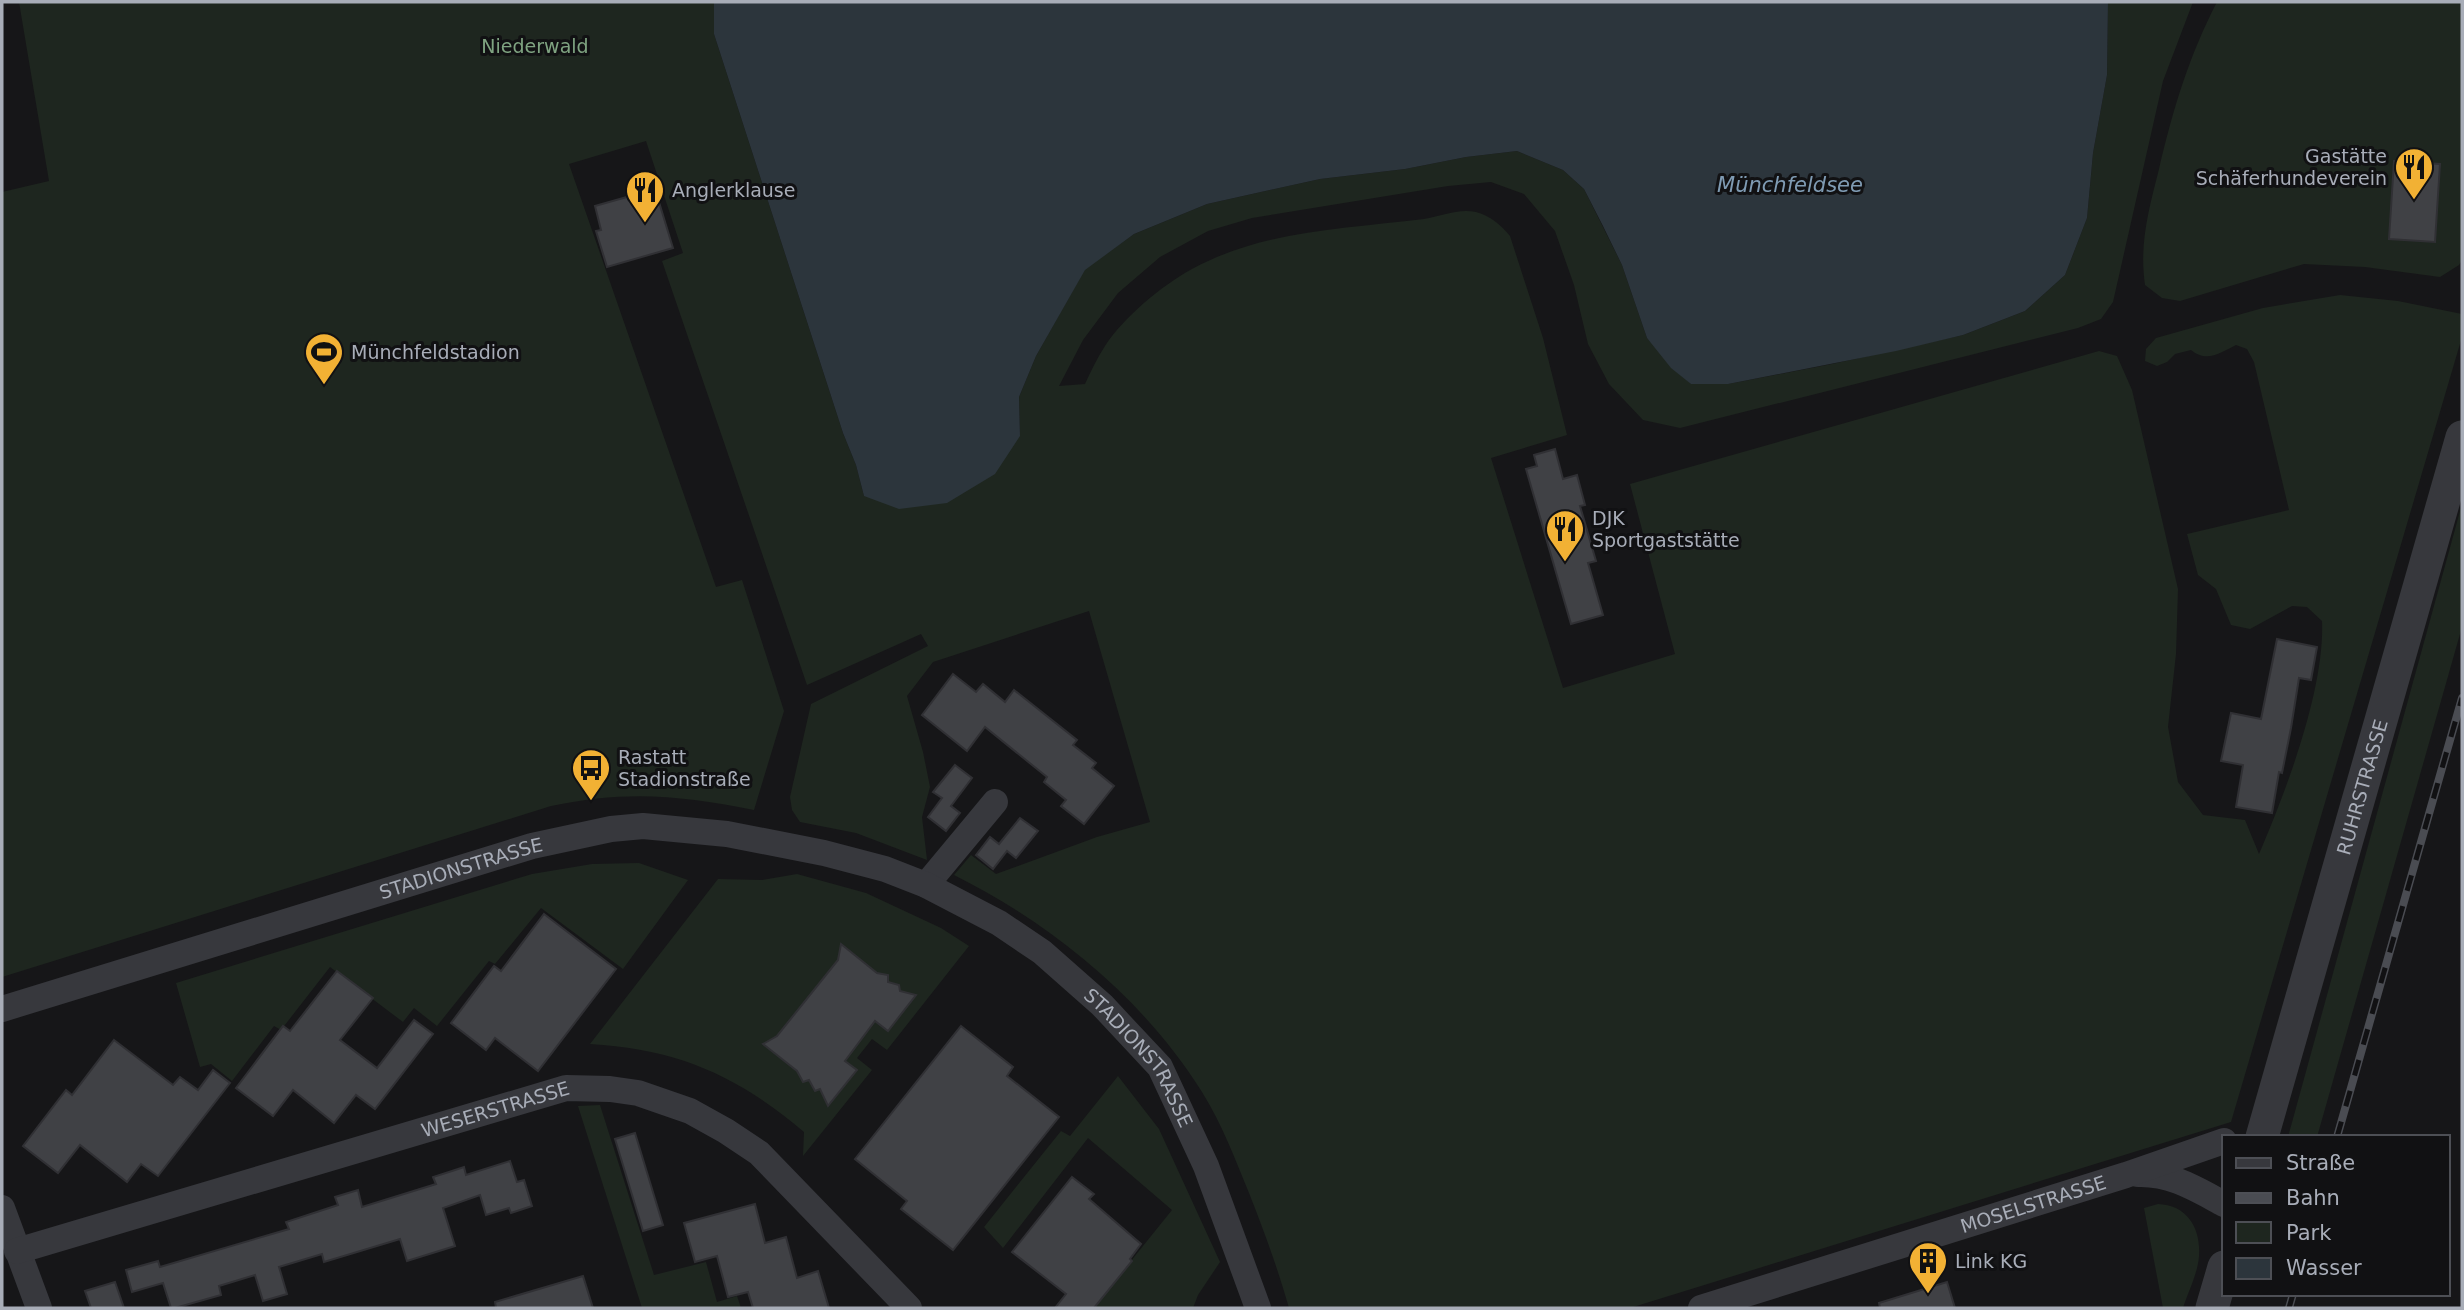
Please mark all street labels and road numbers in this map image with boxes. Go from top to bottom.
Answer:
street label: RUHRSTRASSE [2332,717,2392,857]
street label: STADIONSTRASSE [376,833,545,903]
street label: STADIONSTRASSE [1080,984,1197,1131]
street label: WESERSTRASSE [419,1077,572,1141]
street label: MOSELSTRASSE [1958,1171,2109,1237]

